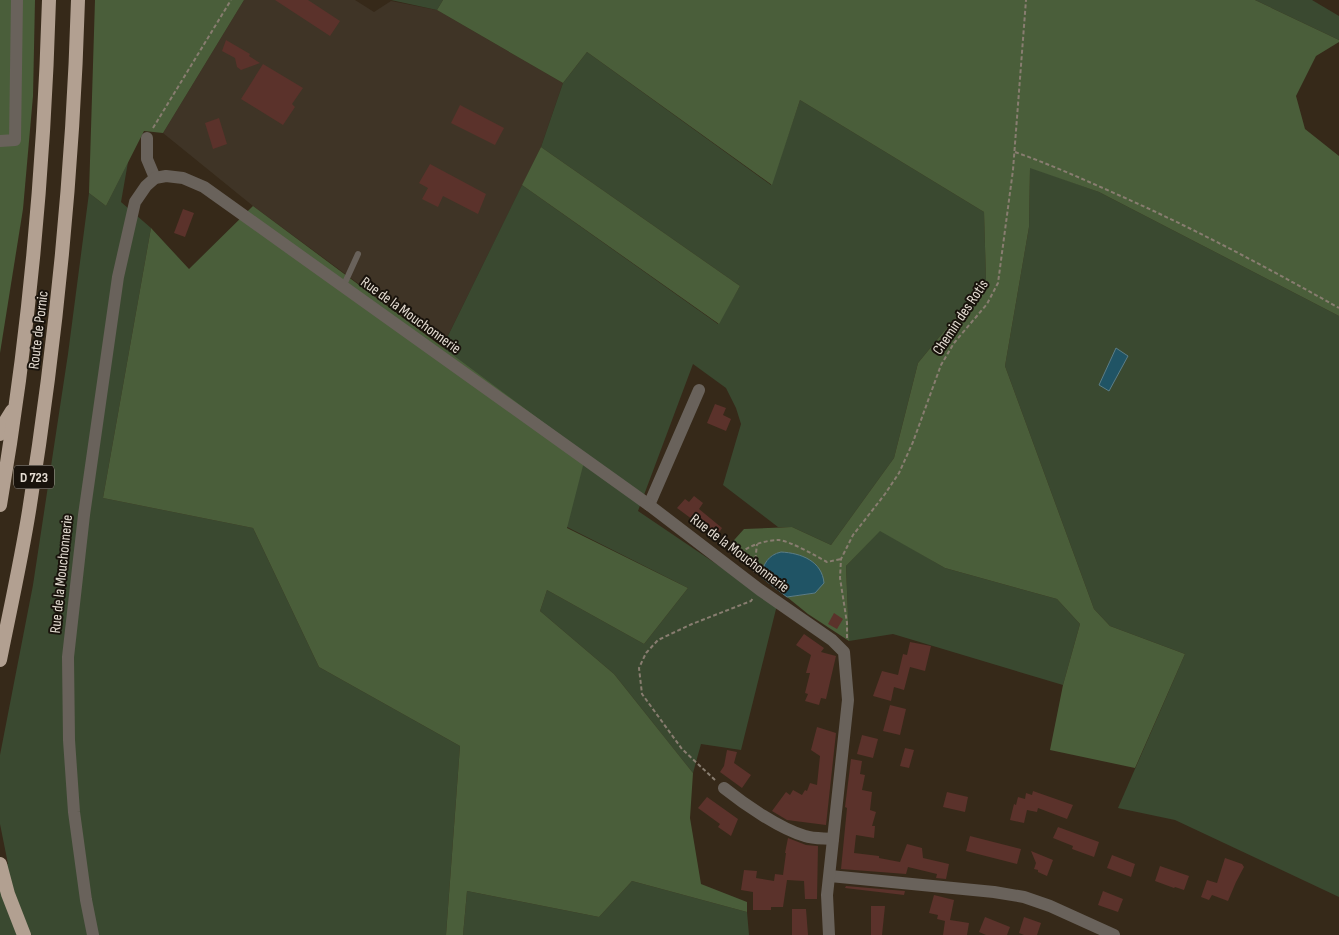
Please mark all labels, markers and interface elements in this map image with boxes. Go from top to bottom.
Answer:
street label: Rue de la Mouchonnerie [357,273,465,358]
street label: Chemin des Rotis [928,276,993,359]
street label: Route de Pornic [24,290,53,370]
road number: D 723 [14,466,54,488]
street label: Rue de la Mouchonnerie [686,510,793,597]
street label: Rue de la Mouchonnerie [46,514,77,634]

